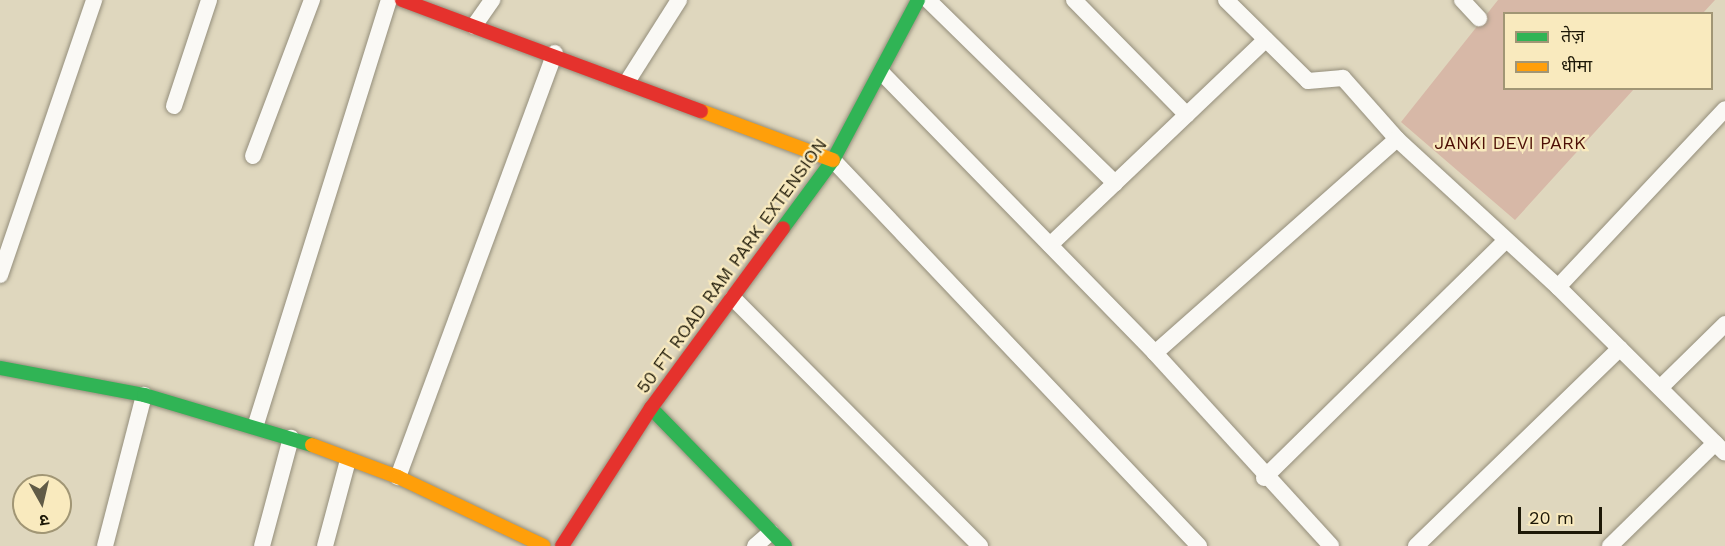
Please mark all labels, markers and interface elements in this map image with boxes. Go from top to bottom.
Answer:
legend [1503,12,1713,90]
text: तेज़ [1561,25,1585,46]
text: धीमा [1561,55,1592,76]
park label: JANKI DEVI PARK [1434,132,1586,154]
street label: 50 FT ROAD RAM PARK EXTENSION [632,134,832,398]
north arrow [12,474,72,534]
scale bar [1521,495,1605,533]
text: 20 m [1529,507,1574,528]
text: उ [38,510,50,530]

